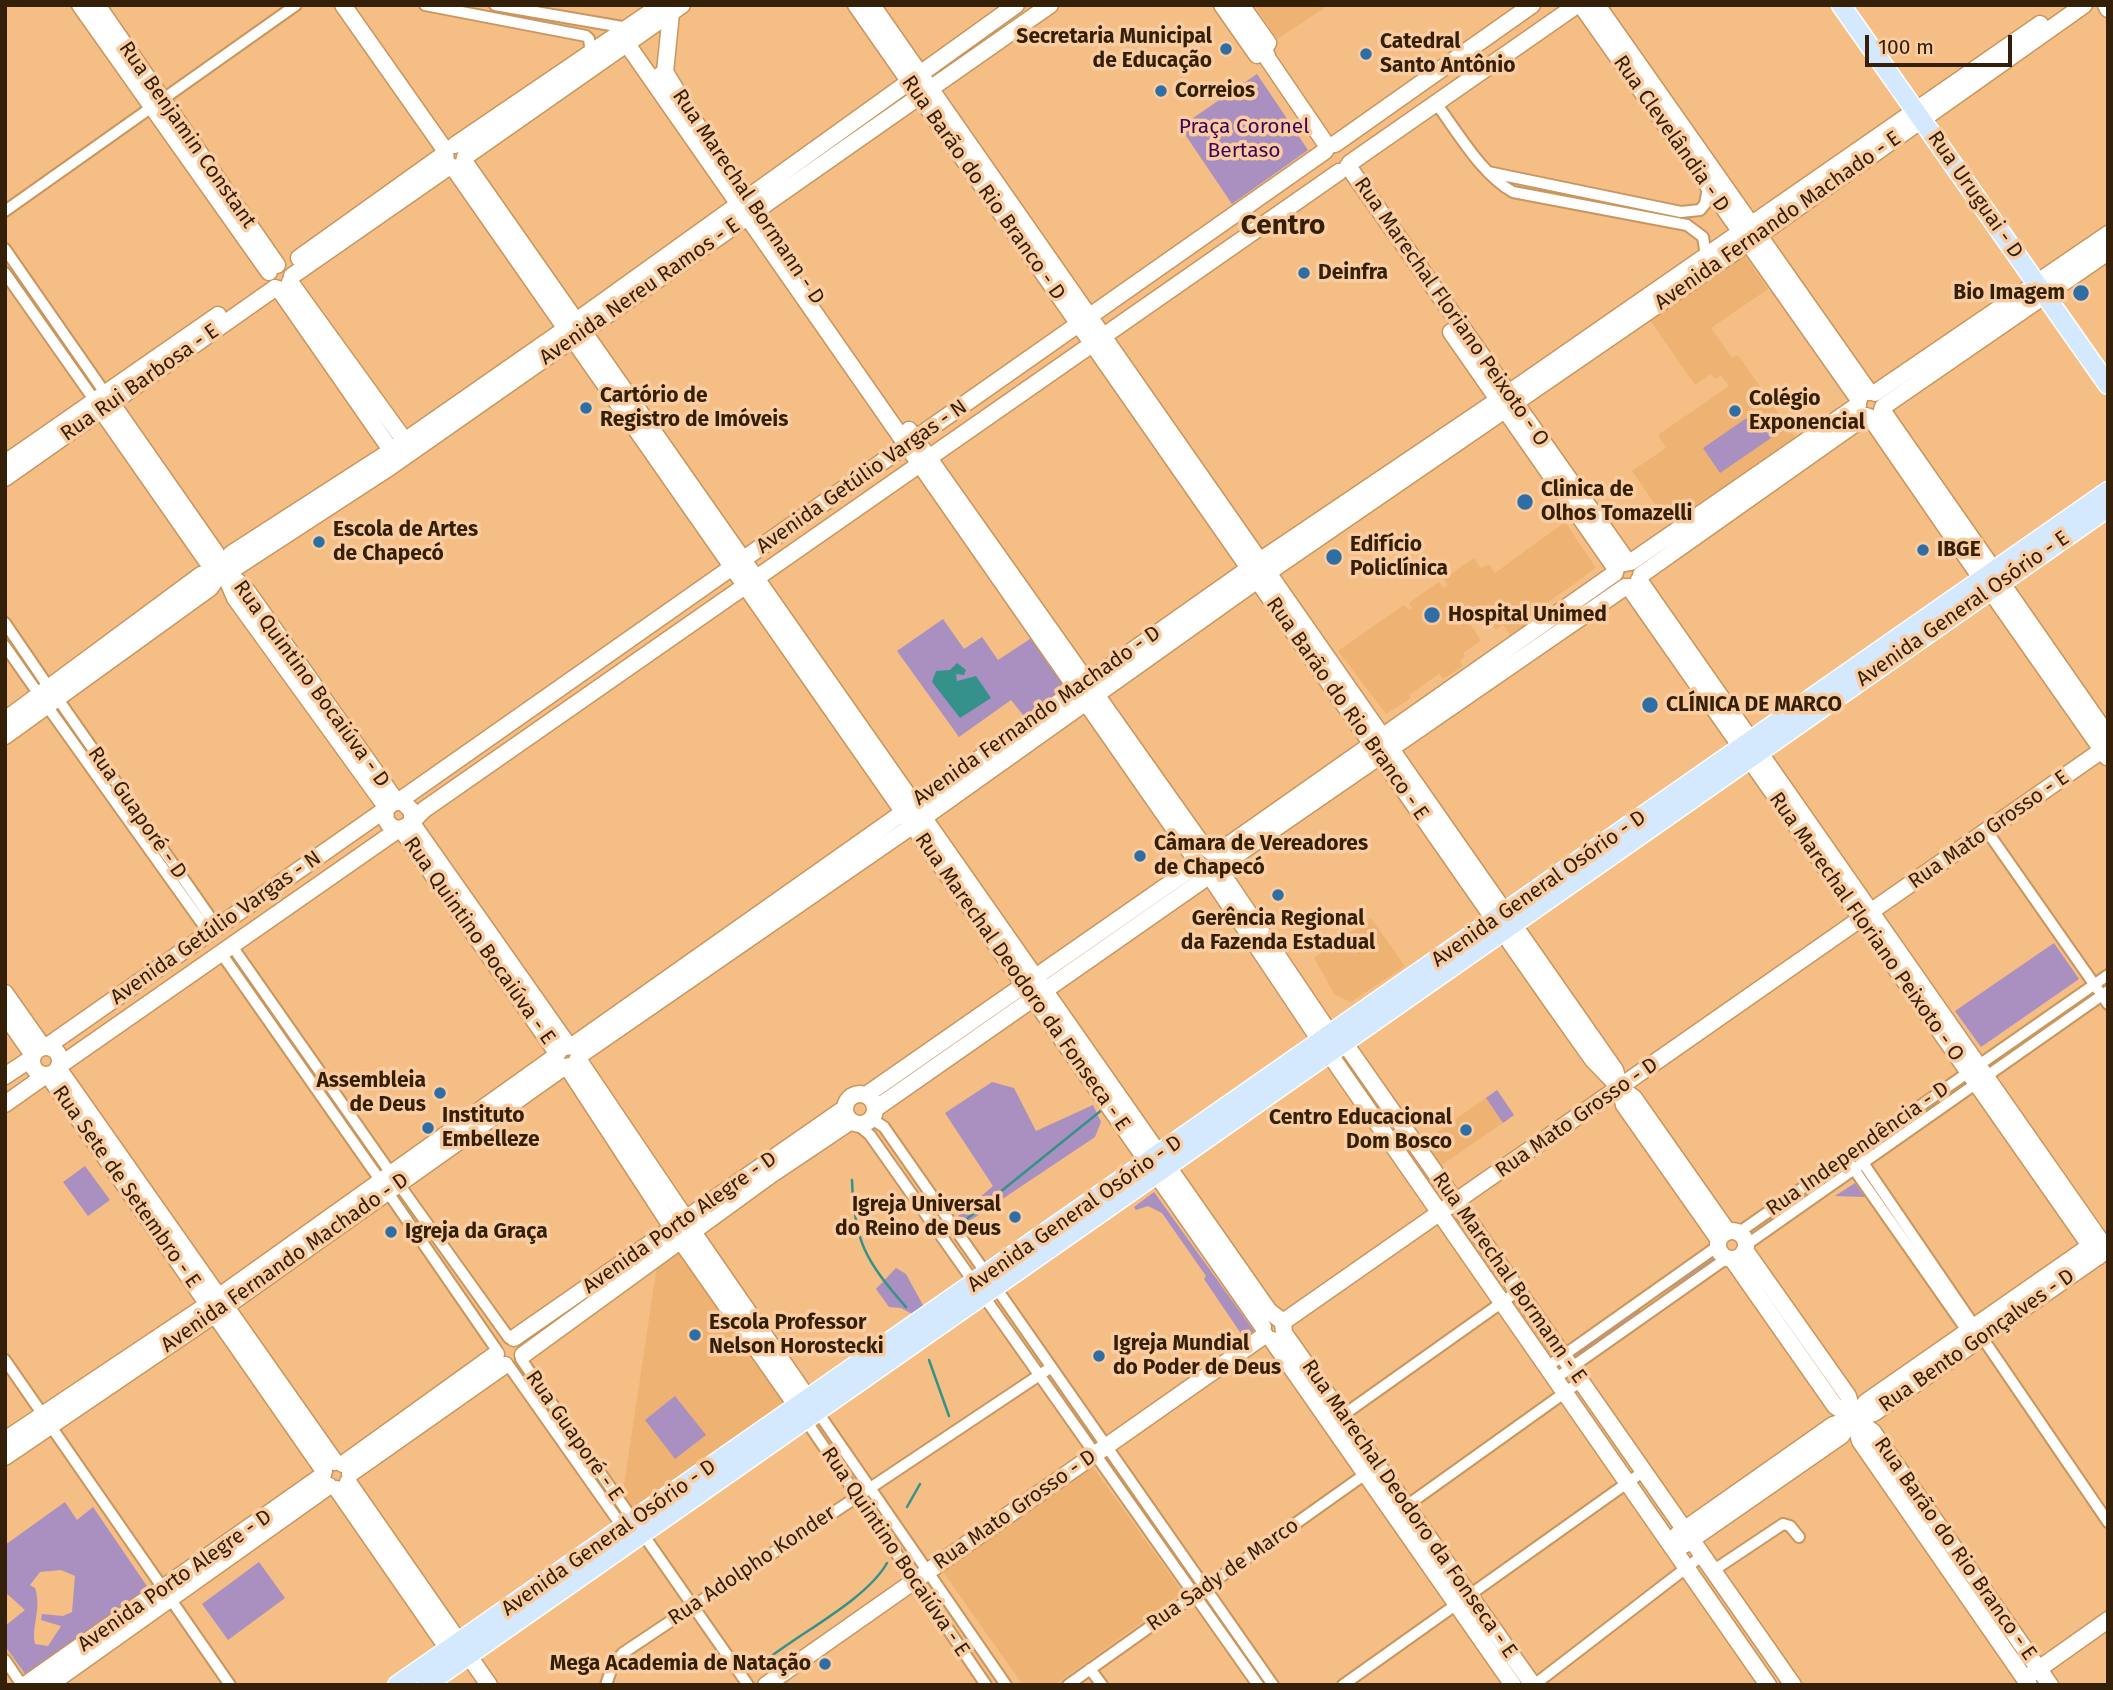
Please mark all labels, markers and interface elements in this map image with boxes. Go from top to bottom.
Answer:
scale bar [1868,21,2015,65]
place label: Secretaria Municipal de Educação [1016,24,1212,74]
place label: Catedral Santo Antônio [1380,29,1515,79]
text: 100 m [1878,34,1934,60]
street label: Rua Benjamin Constant [113,37,261,233]
marker: Secretaria Municipal de Educação [1218,41,1234,57]
marker: Catedral Santo Antônio [1358,46,1374,62]
street label: Rua Clevelândia - D [1608,51,1734,217]
street label: Rua Barão do Rio Branco - D [896,71,1070,305]
place label: Correios [1175,78,1255,104]
marker: Correios [1153,83,1169,99]
street label: Rua Marechal Bormann - D [666,85,830,309]
park label: Praça Coronel Bertaso [1179,114,1309,164]
street label: Avenida Fernando Machado - E [1650,126,1906,316]
street label: Rua Uruguai - D [1922,127,2028,263]
street label: Rua Marechal Floriano Peixoto - O [1348,173,1554,451]
district label: Centro [1241,209,1325,243]
street label: Avenida Nereu Ramos - E [535,213,745,371]
place label: Deinfra [1318,260,1388,286]
marker: Deinfra [1296,265,1312,281]
place label: Bio Imagem [1953,280,2065,306]
marker: Bio Imagem [2071,283,2091,303]
street label: Rua Rui Barbosa - E [56,319,224,447]
place label: Cartório de Registro de Imóveis [600,383,788,433]
place label: Colégio Exponencial [1749,386,1865,436]
street label: Avenida Getúlio Vargas - N [752,395,972,559]
marker: Cartório de Registro de Imóveis [578,400,594,416]
marker: Colégio Exponencial [1727,403,1743,419]
place label: Clinica de Olhos Tomazelli [1541,477,1692,527]
marker: Clinica de Olhos Tomazelli [1515,492,1535,512]
place label: Escola de Artes de Chapecó [333,517,478,567]
street label: Avenida General Osório - E [1852,526,2074,692]
place label: Edifício Policlínica [1350,532,1448,582]
marker: Escola de Artes de Chapecó [311,534,327,550]
place label: IBGE [1937,537,1981,563]
marker: IBGE [1915,542,1931,558]
marker: Edifício Policlínica [1324,547,1344,567]
street label: Rua Quintino Bocaiúva - D [227,576,395,792]
street label: Rua Barão do Rio Branco - E [1260,593,1434,825]
place label: Hospital Unimed [1448,602,1607,628]
marker: Hospital Unimed [1422,605,1442,625]
street label: Avenida Fernando Machado - D [908,621,1166,811]
place label: CLÍNICA DE MARCO [1666,692,1842,718]
marker: CLÍNICA DE MARCO [1640,695,1660,715]
street label: Rua Guaporé - D [82,742,192,884]
street label: Rua Mato Grosso - E [1904,765,2074,895]
street label: Rua Marechal Floriano Peixoto - O [1763,788,1969,1066]
street label: Avenida General Osório - D [1427,805,1651,973]
street label: Rua Marechal Deodoro da Fonseca - E [909,828,1135,1136]
place label: Câmara de Vereadores de Chapecó [1154,831,1368,881]
street label: Rua Quintino Bocaiúva - E [398,833,560,1049]
street label: Avenida Getúlio Vargas - N [106,846,326,1010]
marker: Câmara de Vereadores de Chapecó [1132,848,1148,864]
marker: Gerência Regional da Fazenda Estadual [1270,887,1286,903]
place label: Gerência Regional da Fazenda Estadual [1181,906,1375,956]
street label: Rua Mato Grosso - D [1491,1052,1663,1184]
place label: Assembleia de Deus [316,1068,426,1118]
street label: Rua Independência - D [1762,1076,1954,1222]
street label: Rua Sete de Setembro - E [46,1081,206,1293]
marker: Assembleia de Deus [432,1085,448,1101]
place label: Instituto Embelleze [442,1103,540,1153]
place label: Centro Educacional Dom Bosco [1269,1105,1452,1155]
marker: Instituto Embelleze [420,1120,436,1136]
marker: Centro Educacional Dom Bosco [1458,1122,1474,1138]
street label: Avenida General Osório - D [963,1130,1187,1298]
street label: Avenida Porto Alegre - D [578,1146,782,1300]
street label: Avenida Fernando Machado - D [156,1168,414,1358]
street label: Rua Marechal Bormann - E [1426,1168,1592,1388]
place label: Igreja Universal do Reino de Deus [835,1192,1001,1242]
marker: Igreja Universal do Reino de Deus [1007,1209,1023,1225]
place label: Igreja da Graça [405,1219,548,1245]
marker: Igreja da Graça [383,1224,399,1240]
street label: Rua Bento Gonçalves - D [1874,1264,2080,1418]
place label: Escola Professor Nelson Horostecki [709,1310,884,1360]
marker: Escola Professor Nelson Horostecki [687,1327,703,1343]
place label: Igreja Mundial do Poder de Deus [1113,1331,1281,1381]
marker: Igreja Mundial do Poder de Deus [1091,1348,1107,1364]
street label: Rua Marechal Deodoro da Fonseca - E [1296,1355,1522,1663]
street label: Rua Guaporé - E [520,1366,628,1506]
street label: Rua Barão do Rio Branco - E [1868,1433,2042,1665]
street label: Rua Quintino Bocaiúva - E [815,1442,975,1662]
street label: Rua Mato Grosso - D [929,1444,1101,1576]
street label: Avenida General Osório - D [497,1454,721,1622]
street label: Rua Adolpho Konder [664,1501,840,1631]
street label: Avenida Porto Alegre - D [73,1504,277,1658]
street label: Rua Sady de Marco [1142,1513,1304,1637]
place label: Mega Academia de Natação [550,1651,811,1677]
marker: Mega Academia de Natação [817,1656,833,1672]

